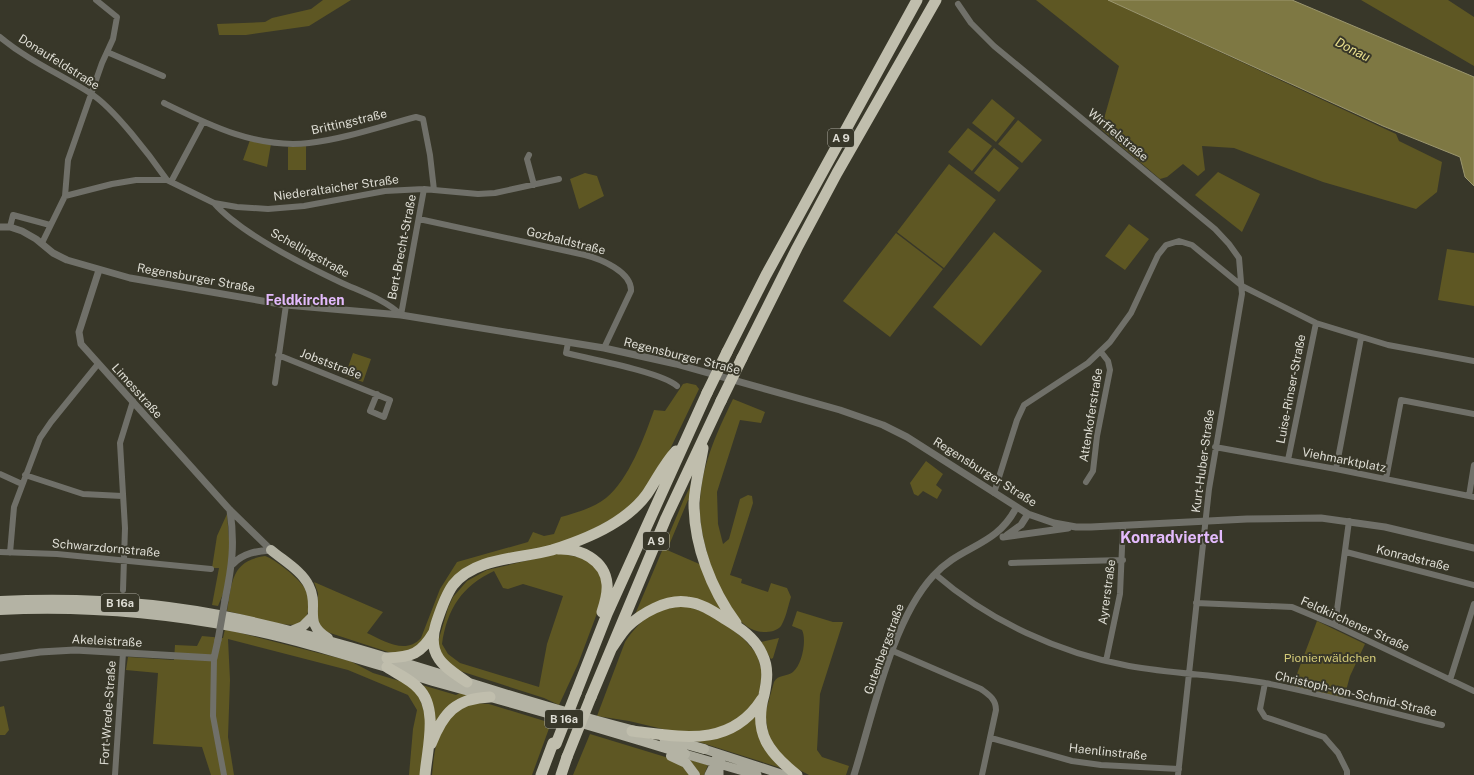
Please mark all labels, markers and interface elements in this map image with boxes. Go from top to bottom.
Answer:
street label: Donaufeldstraße [16,31,102,93]
water label: Donau [1333,34,1373,65]
street label: Brittingstraße [310,106,388,138]
street label: Wirffelstraße [1085,106,1151,164]
road number: A 9 [828,129,854,147]
street label: Niederaltaicher Straße [272,172,400,204]
street label: Bert-Brecht-Straße [385,193,419,301]
street label: Gozbaldstraße [525,224,607,258]
street label: Schellingstraße [268,226,352,281]
street label: Regensburger Straße [136,261,256,295]
district label: Feldkirchen [265,292,345,308]
street label: Luise-Rinser-Straße [1274,333,1309,445]
street label: Regensburger Straße [622,335,742,377]
street label: Jobststraße [298,346,364,382]
street label: Limesstraße [109,361,165,421]
street label: Attenkoferstraße [1077,367,1105,463]
street label: Kurt-Huber-Straße [1189,408,1217,514]
street label: Regensburger Straße [931,434,1040,510]
street label: Viehmarktplatz [1301,445,1387,475]
district label: Konradviertel [1120,528,1224,547]
road number: A 9 [643,532,669,550]
street label: Schwarzdornstraße [51,536,161,560]
street label: Konradstraße [1375,542,1451,574]
street label: Ayrerstraße [1095,558,1119,626]
road number: B 16a [101,594,139,612]
street label: Feldkirchener Straße [1298,594,1412,654]
street label: Gutenbergstraße [861,602,907,696]
street label: Akeleistraße [71,632,143,650]
park label: Pionierwäldchen [1284,651,1376,665]
street label: Fort-Wrede-Straße [97,660,119,766]
street label: Christoph-von-Schmid-Straße [1274,669,1439,720]
road number: B 16a [545,710,583,728]
street label: Haenlinstraße [1068,741,1148,763]

